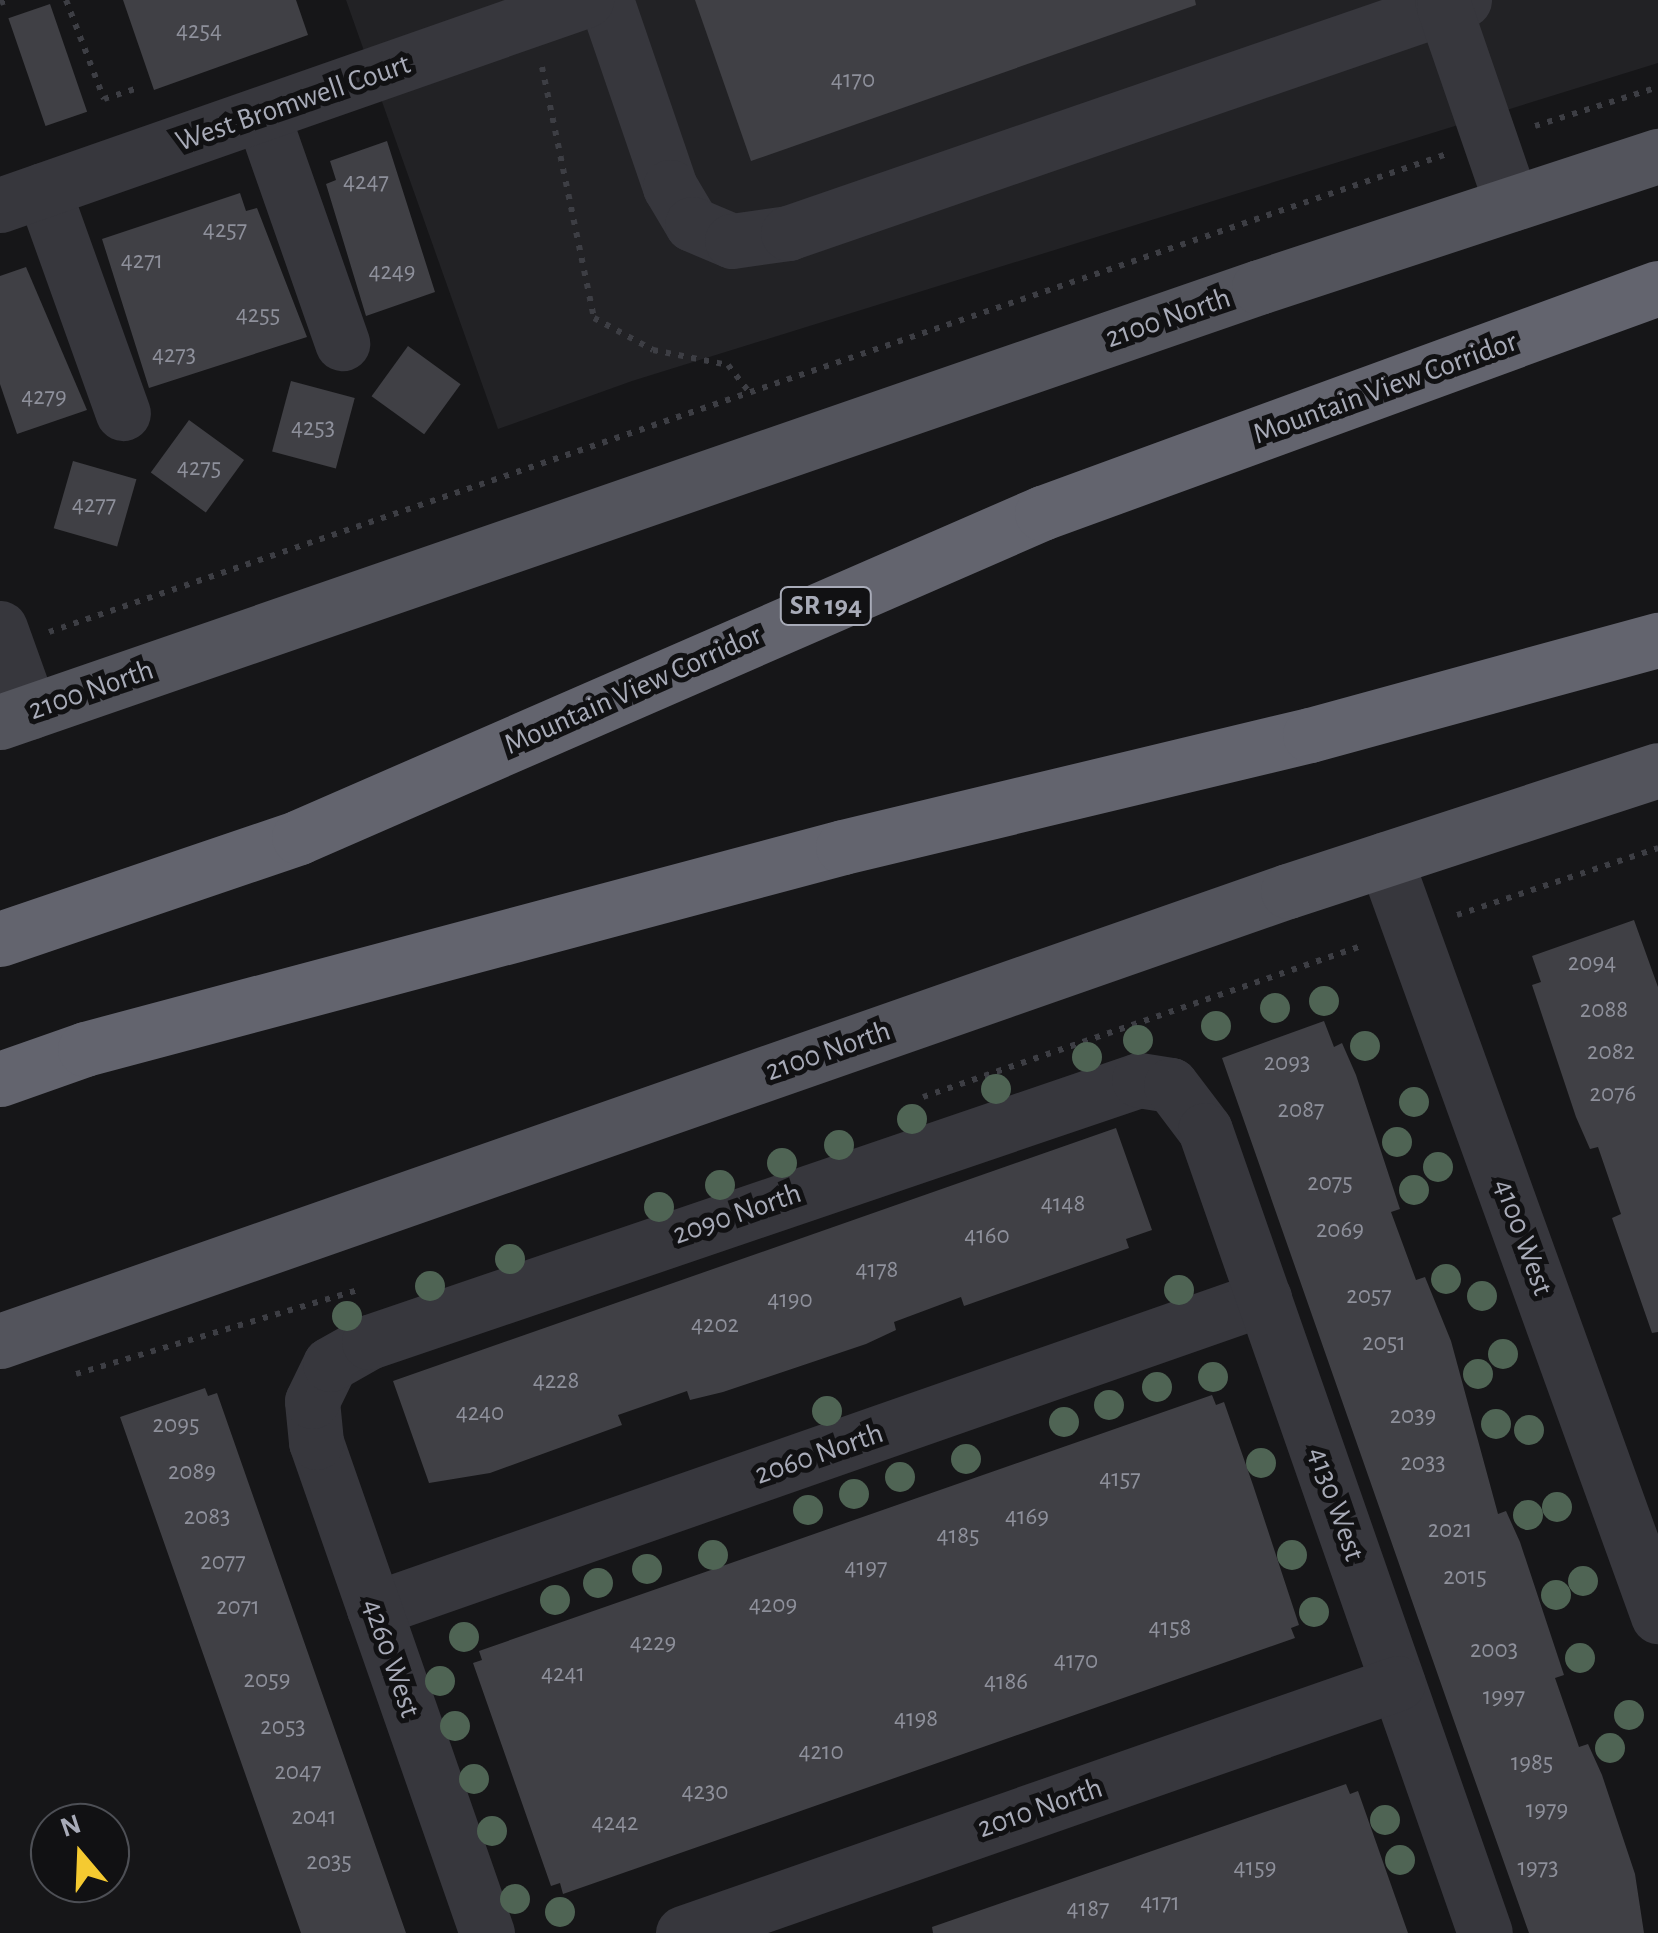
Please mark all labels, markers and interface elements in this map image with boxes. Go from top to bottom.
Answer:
house number: 4254 [176,16,222,46]
street label: West Bromwell Court [171,46,415,160]
house number: 4170 [831,65,875,95]
house number: 4247 [343,167,389,197]
house number: 4257 [203,215,247,245]
house number: 4271 [121,246,163,276]
house number: 4249 [368,257,416,287]
street label: 2100 North [1101,280,1235,356]
house number: 4255 [236,300,280,330]
street label: Mountain View Corridor [1248,323,1522,453]
house number: 4273 [152,340,196,370]
house number: 4279 [21,382,67,412]
house number: 4253 [291,413,335,443]
house number: 4275 [177,453,221,483]
house number: 4277 [72,490,116,520]
road number: SR 194 [778,583,874,629]
street label: Mountain View Corridor [499,617,767,763]
street label: 2100 North [24,652,158,728]
house number: 2094 [1568,948,1616,978]
house number: 2088 [1580,995,1628,1025]
street label: 2100 North [761,1013,895,1089]
house number: 2082 [1587,1037,1635,1067]
house number: 2093 [1264,1048,1310,1078]
house number: 2076 [1590,1079,1636,1109]
house number: 2087 [1278,1095,1324,1125]
house number: 2075 [1307,1168,1353,1198]
street label: 4100 West [1485,1174,1561,1300]
street label: 2090 North [668,1175,806,1253]
house number: 4148 [1041,1189,1085,1219]
house number: 2069 [1316,1215,1364,1245]
house number: 4160 [964,1221,1010,1251]
house number: 4178 [856,1255,898,1285]
house number: 2057 [1346,1281,1392,1311]
house number: 4190 [767,1285,813,1315]
house number: 4202 [691,1310,739,1340]
house number: 2051 [1362,1328,1406,1358]
house number: 4228 [533,1366,579,1396]
house number: 4240 [456,1398,504,1428]
house number: 2039 [1390,1401,1436,1431]
house number: 2095 [153,1410,199,1440]
street label: 2060 North [750,1415,888,1493]
street label: 4130 West [1300,1442,1372,1566]
house number: 2033 [1400,1448,1446,1478]
house number: 2089 [168,1457,216,1487]
house number: 4157 [1099,1464,1141,1494]
house number: 2083 [184,1502,230,1532]
house number: 4169 [1005,1502,1049,1532]
house number: 2021 [1428,1515,1472,1545]
house number: 4185 [937,1521,979,1551]
house number: 2077 [200,1547,246,1577]
house number: 4197 [845,1553,887,1583]
house number: 2015 [1443,1562,1487,1592]
house number: 4209 [749,1590,797,1620]
house number: 2071 [216,1592,260,1622]
street label: 4260 West [354,1594,428,1722]
house number: 4158 [1149,1613,1191,1643]
house number: 4229 [630,1628,676,1658]
house number: 2003 [1470,1635,1518,1665]
house number: 4170 [1054,1646,1098,1676]
house number: 4241 [541,1659,585,1689]
house number: 2059 [244,1665,290,1695]
house number: 4186 [984,1667,1028,1697]
house number: 1997 [1483,1682,1525,1712]
house number: 4198 [894,1704,938,1734]
house number: 2053 [260,1712,306,1742]
house number: 4210 [798,1737,844,1767]
house number: 1985 [1511,1748,1553,1778]
house number: 2047 [274,1757,322,1787]
street label: 2010 North [973,1770,1107,1846]
house number: 4230 [682,1777,728,1807]
house number: 1979 [1526,1795,1568,1825]
house number: 2041 [291,1802,337,1832]
north arrow [30,1803,130,1903]
house number: 4242 [592,1808,638,1838]
text: N [57,1810,85,1843]
house number: 2035 [306,1847,352,1877]
house number: 4159 [1234,1853,1276,1883]
house number: 1973 [1517,1853,1559,1883]
house number: 4171 [1140,1888,1180,1918]
house number: 4187 [1067,1894,1109,1924]

